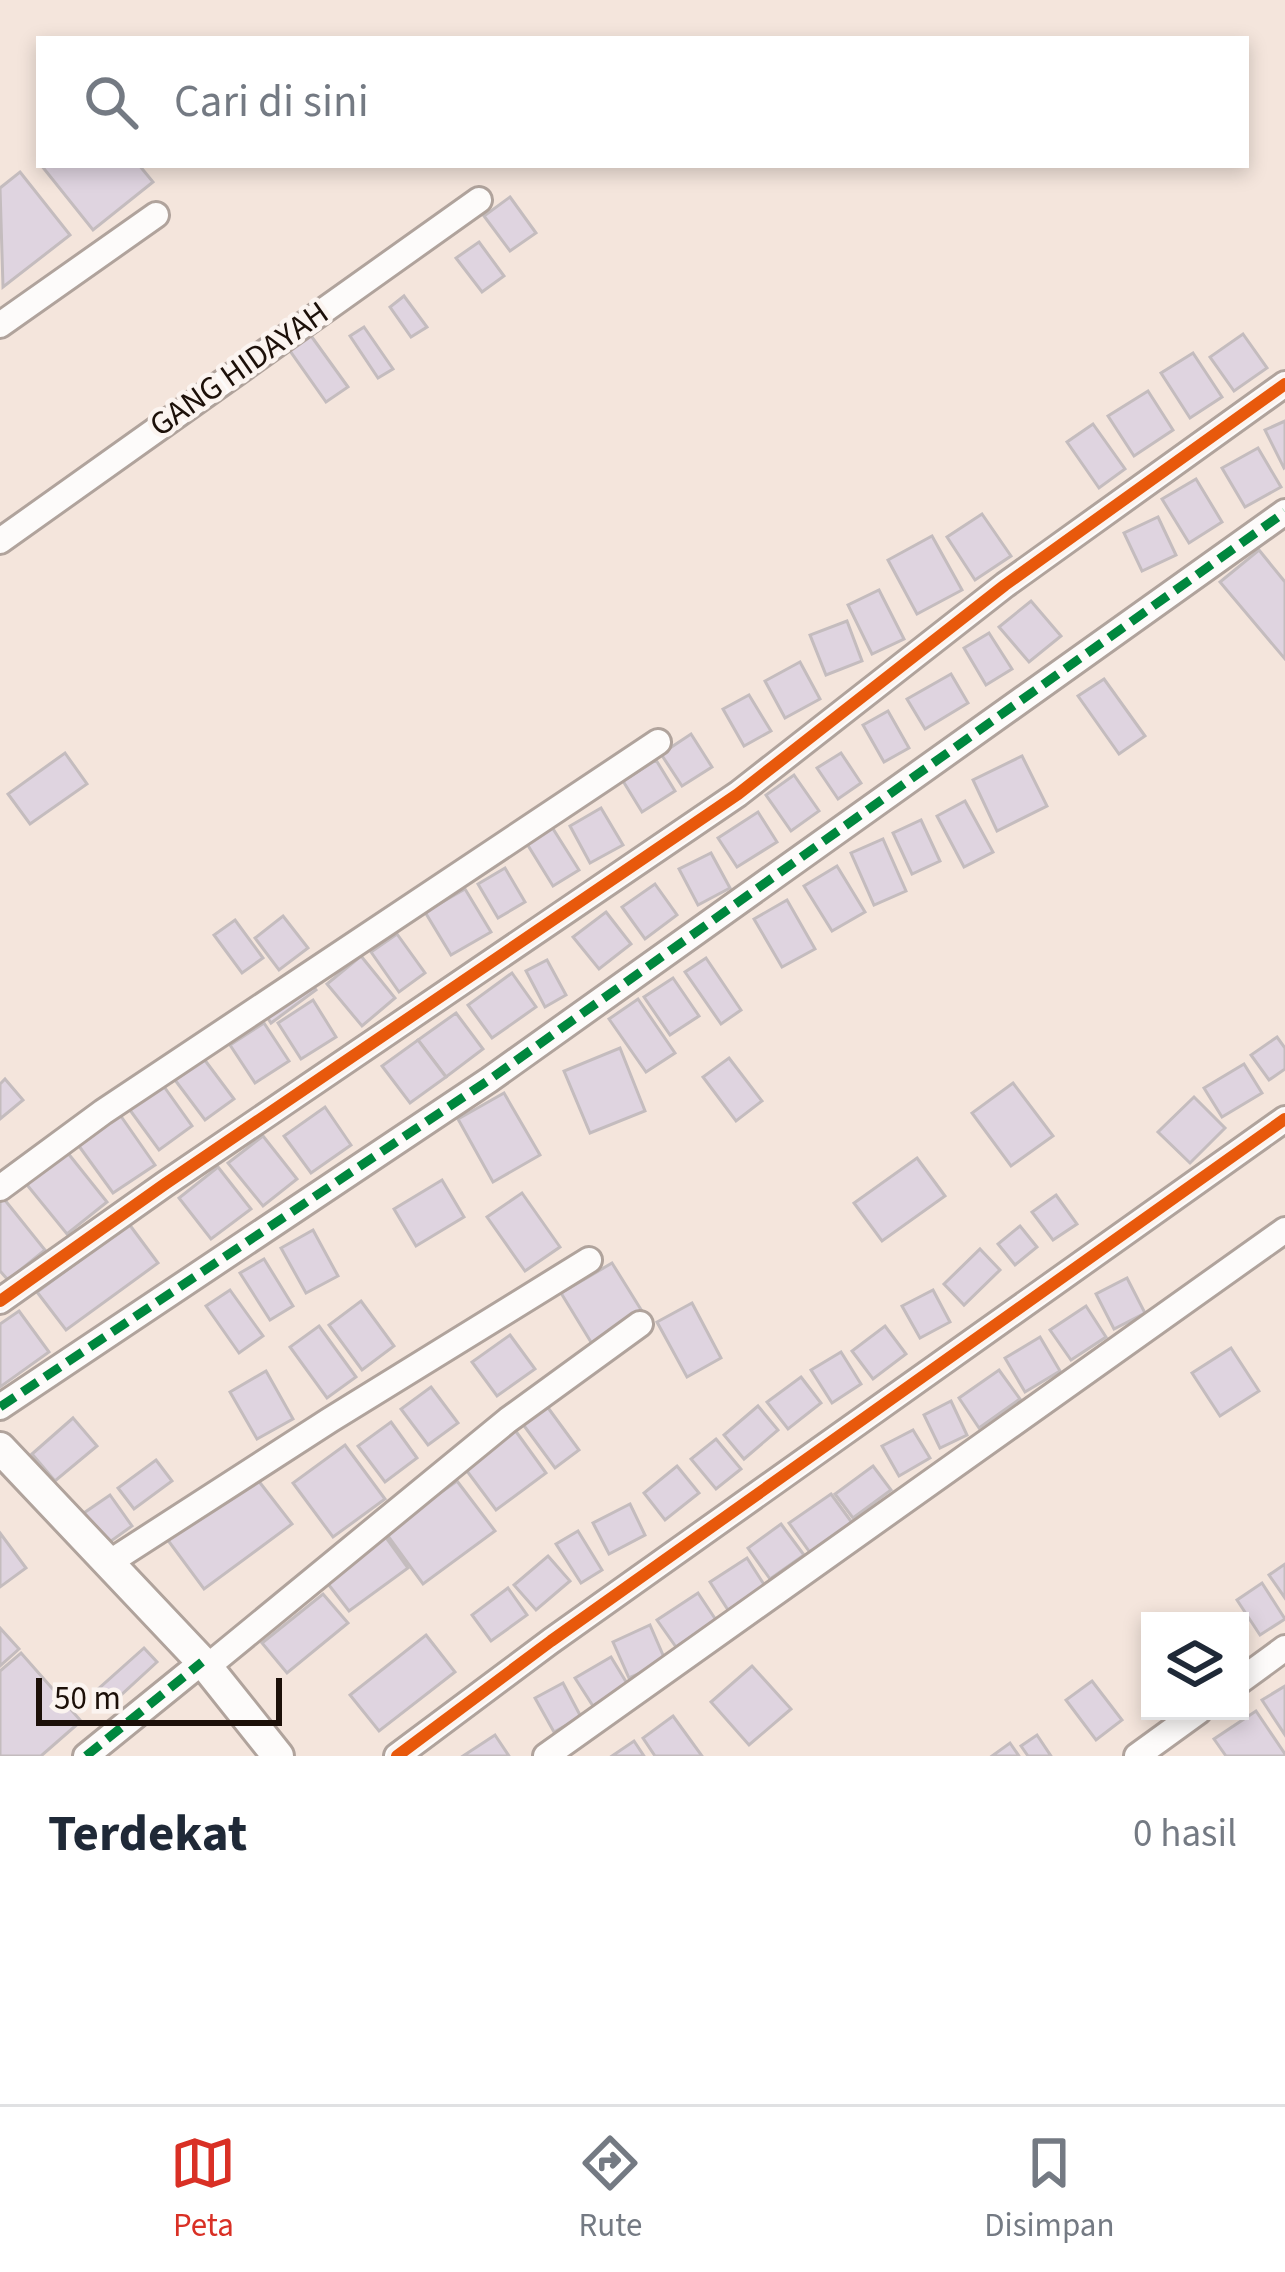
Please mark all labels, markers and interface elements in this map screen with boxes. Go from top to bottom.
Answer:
search box [36,36,1249,168]
icon: search [78,69,144,135]
text: Cari di sini [174,70,369,134]
street label: GANG HIDAYAH [140,290,338,448]
map controls [1141,1612,1249,1720]
button: layers [1141,1612,1249,1720]
scale bar [36,1672,282,1725]
text: 50 m [54,1675,121,1722]
text: Terdekat [48,1798,247,1870]
text: 0 hasil [1133,1806,1237,1862]
tab: Peta [170,2130,236,2249]
tab: Rute [577,2130,643,2249]
tab: Disimpan [984,2130,1115,2249]

